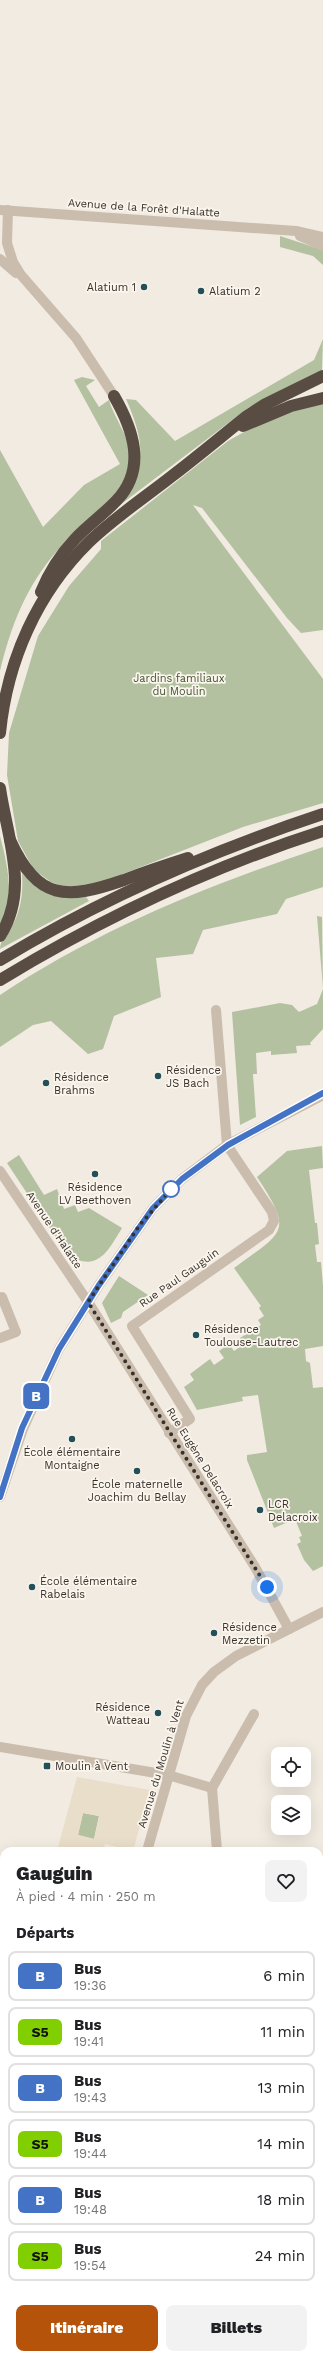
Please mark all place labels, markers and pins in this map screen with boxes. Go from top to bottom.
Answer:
place label: Alatium 1 [87,281,136,294]
marker: Alatium 1 [139,282,149,292]
place label: Alatium 2 [209,285,261,298]
marker: Alatium 2 [196,286,206,296]
place label: Résidence JS Bach [166,1064,221,1090]
place label: Résidence Brahms [54,1071,109,1097]
marker: Résidence JS Bach [153,1071,163,1081]
marker: Résidence Brahms [41,1078,51,1088]
marker: Résidence LV Beethoven [90,1169,100,1179]
unlabelled marker [162,1180,180,1198]
place label: Résidence LV Beethoven [59,1181,131,1207]
place label: Résidence Toulouse-Lautrec [204,1323,298,1349]
marker: Résidence Toulouse-Lautrec [191,1330,201,1340]
marker: École élémentaire Montaigne [67,1434,77,1444]
place label: École élémentaire Montaigne [23,1445,121,1472]
marker: École maternelle Joachim du Bellay [132,1466,142,1476]
place label: École maternelle Joachim du Bellay [88,1477,187,1504]
place label: LCR Delacroix [268,1498,318,1524]
marker: LCR Delacroix [255,1505,265,1515]
place label: École élémentaire Rabelais [40,1574,137,1601]
marker: École élémentaire Rabelais [27,1582,37,1592]
place label: Résidence Mezzetin [222,1621,277,1647]
marker: Résidence Mezzetin [209,1628,219,1638]
place label: Résidence Watteau [95,1701,150,1727]
marker: Résidence Watteau [153,1708,163,1718]
place label: Moulin à Vent [55,1760,129,1773]
marker: Moulin à Vent [42,1761,52,1771]

